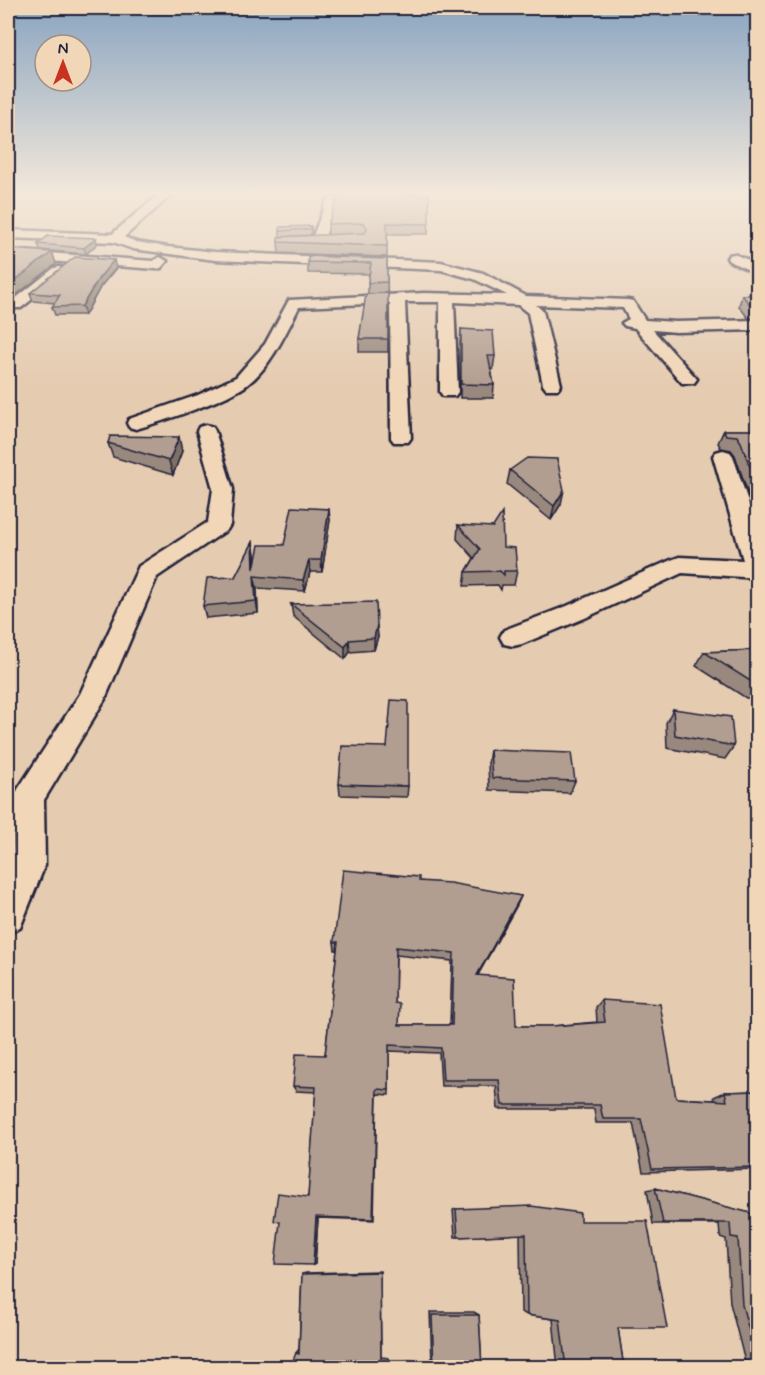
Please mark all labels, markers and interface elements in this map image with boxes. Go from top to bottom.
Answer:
north arrow [33,33,93,93]
text: N [58,39,68,60]

